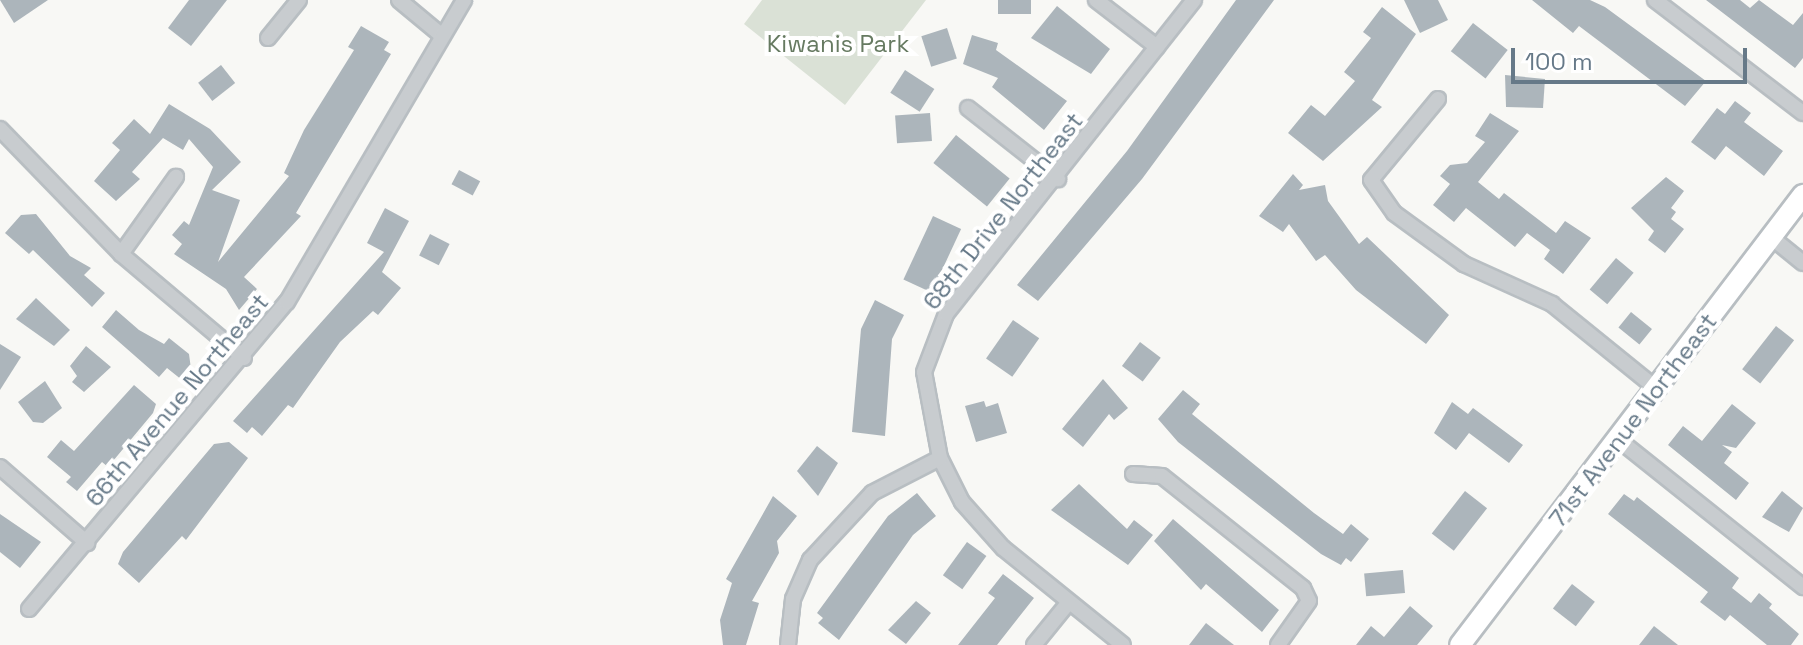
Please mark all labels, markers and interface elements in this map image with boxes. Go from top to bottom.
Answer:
park label: Kiwanis Park [767,30,909,58]
scale bar [1515,32,1751,82]
text: 100 m [1525,46,1593,77]
street label: 68th Drive Northeast [917,107,1089,315]
street label: 66th Avenue Northeast [79,288,275,512]
street label: 71st Avenue Northeast [1543,307,1723,533]

